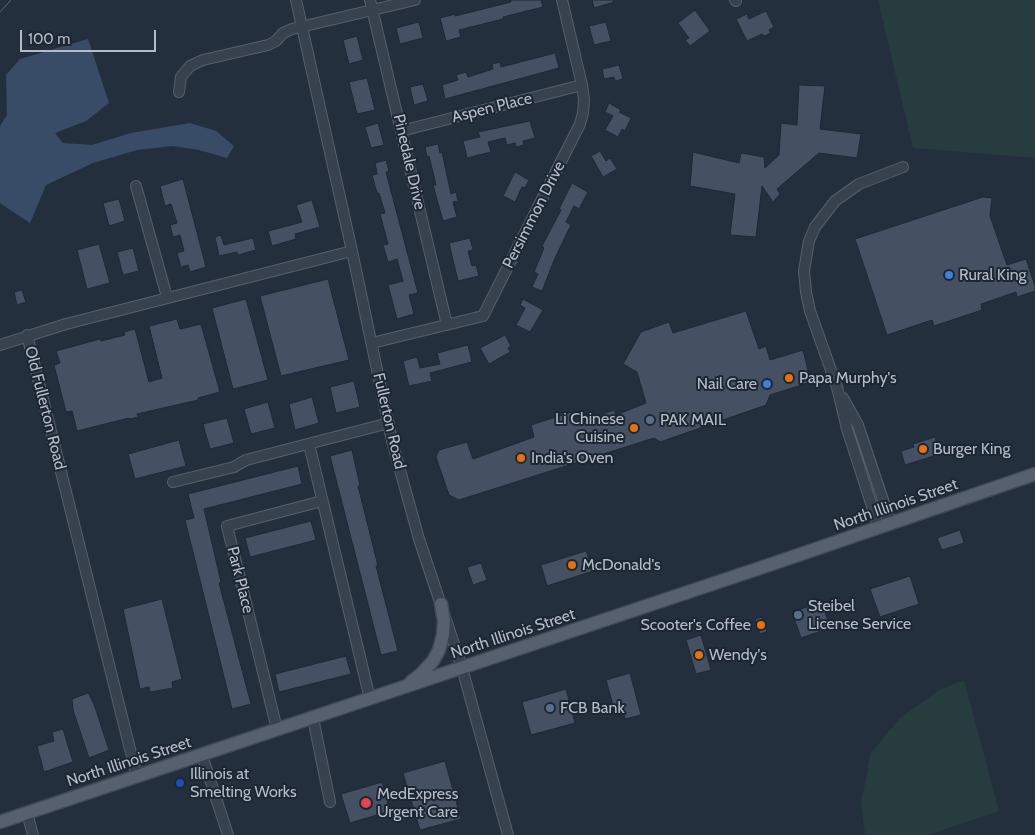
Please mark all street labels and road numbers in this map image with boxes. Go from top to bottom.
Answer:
street label: Aspen Place [450,89,534,127]
street label: Pinedale Drive [389,112,429,212]
street label: Persimmon Drive [499,158,569,272]
street label: Old Fullerton Road [20,344,70,472]
street label: Fullerton Road [369,371,409,471]
street label: North Illinois Street [831,475,961,535]
street label: Park Place [222,545,258,615]
street label: North Illinois Street [448,605,578,663]
street label: North Illinois Street [64,733,194,791]

